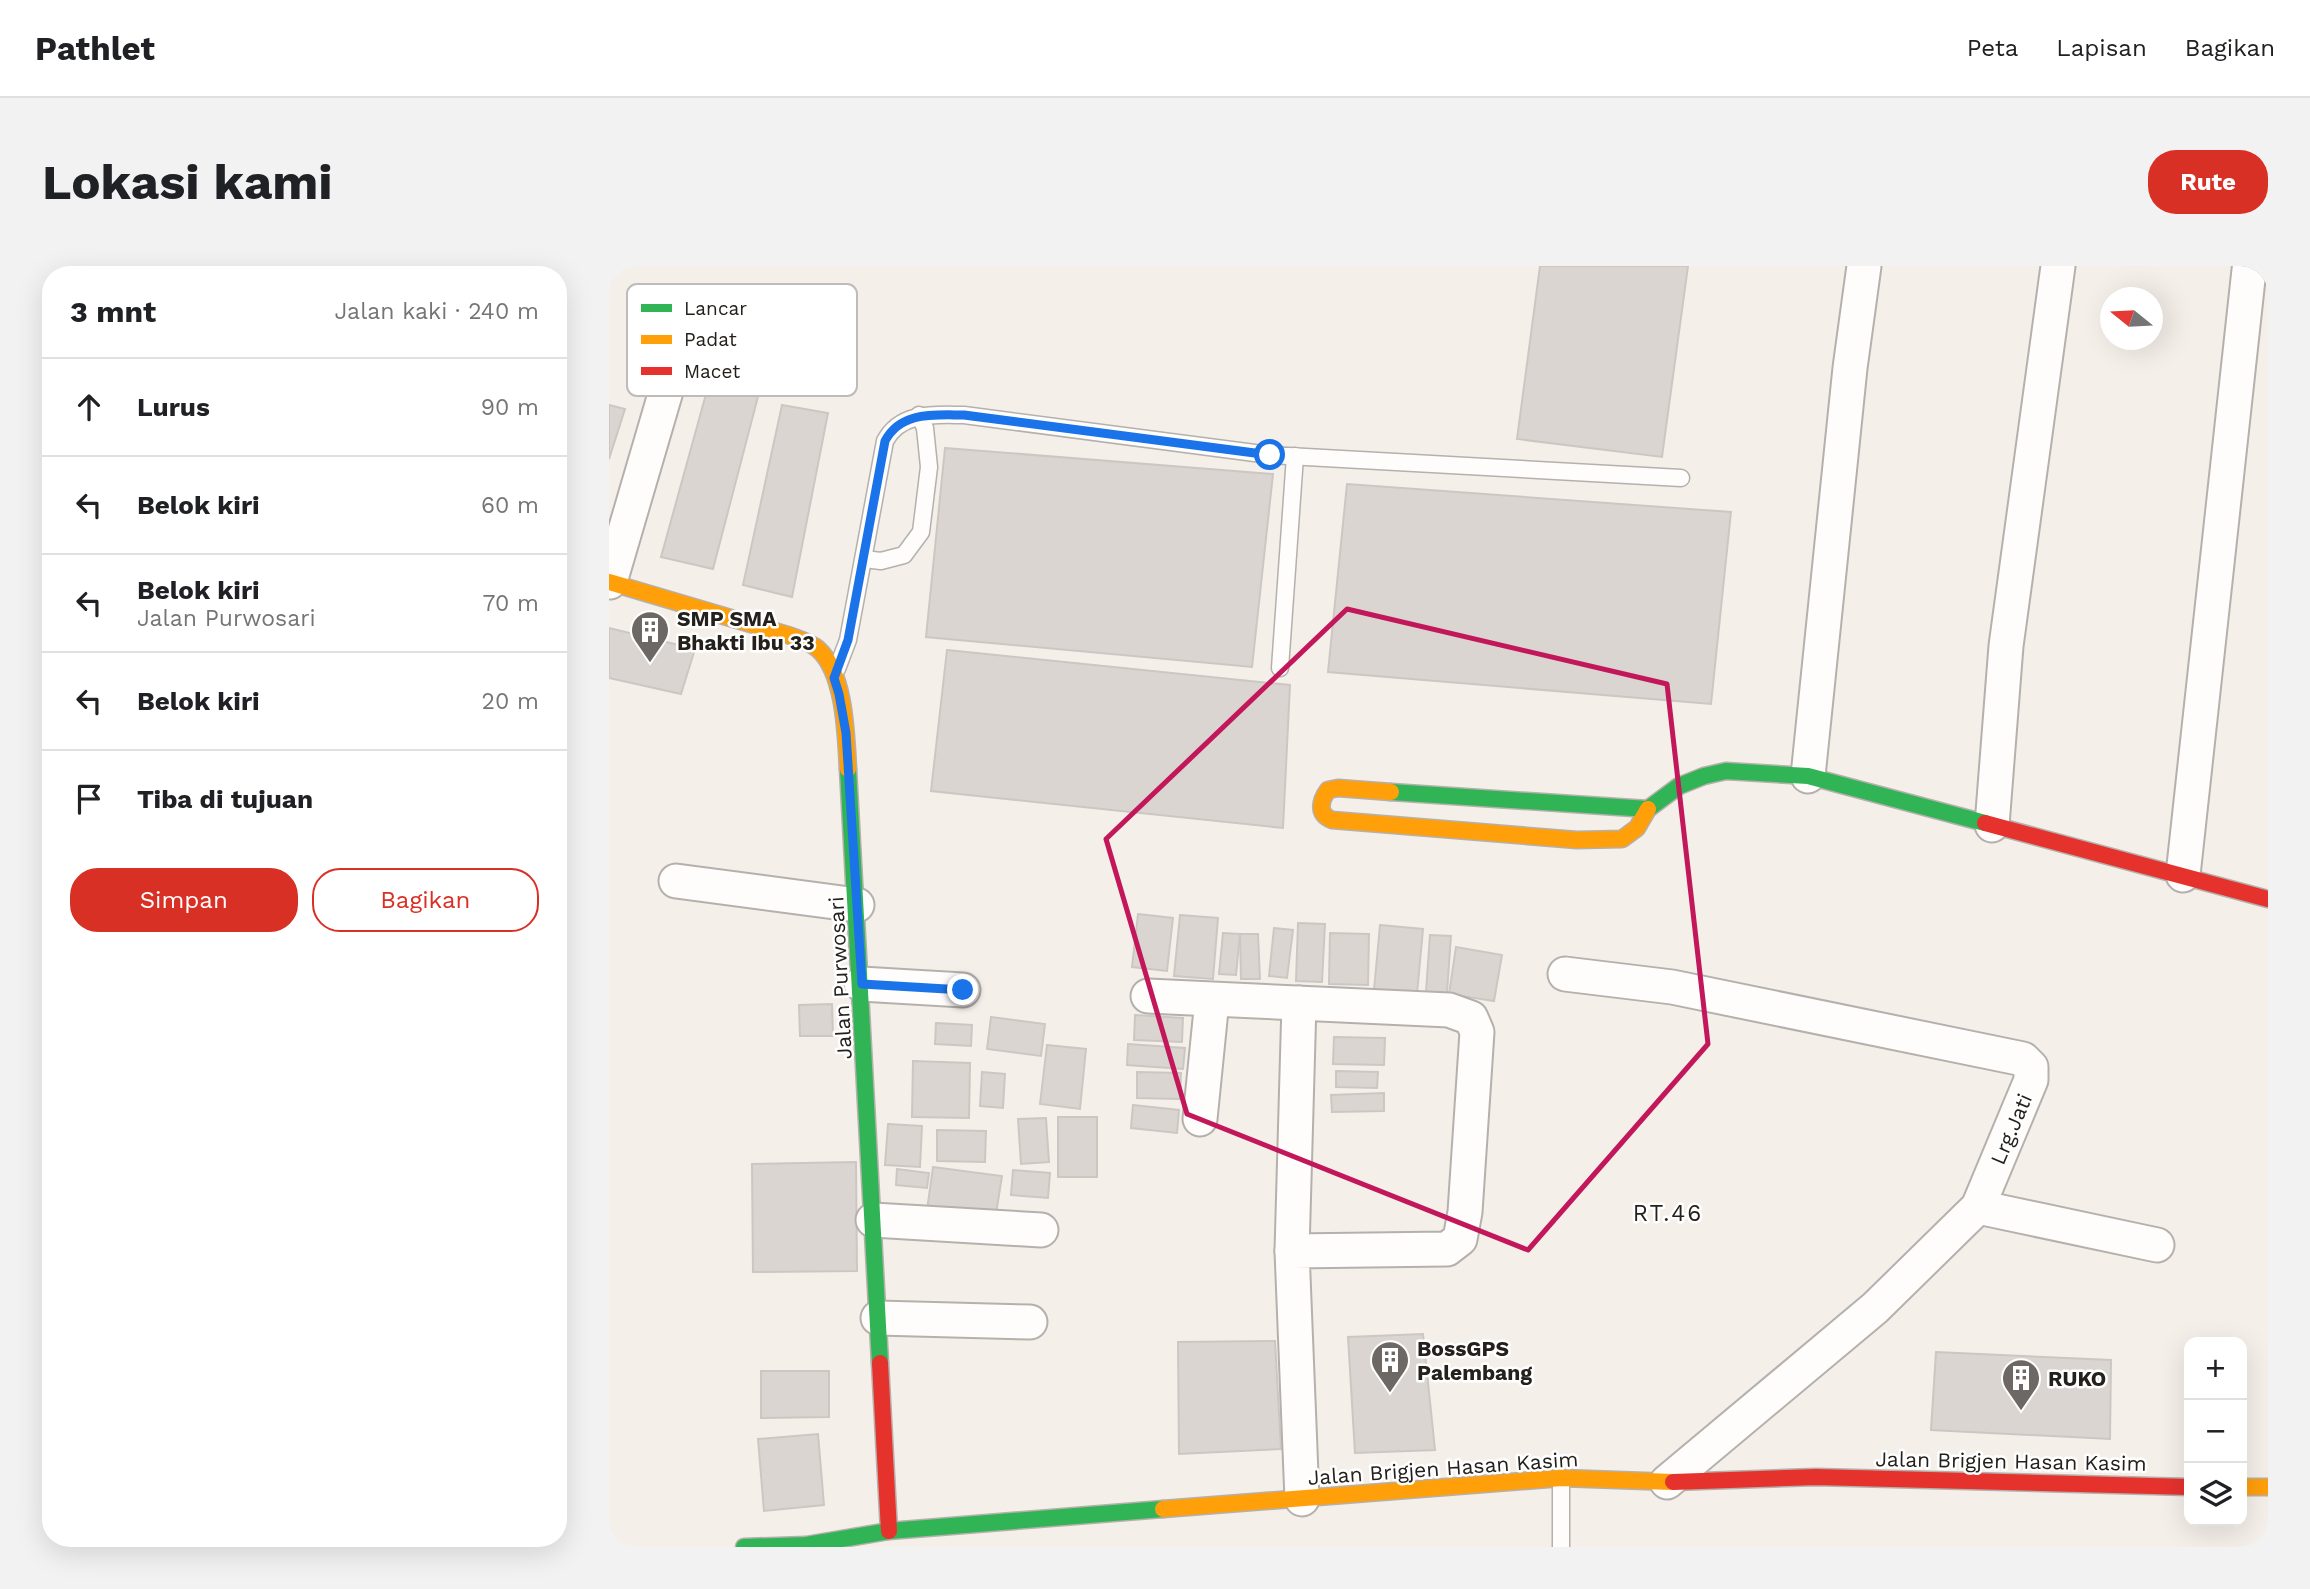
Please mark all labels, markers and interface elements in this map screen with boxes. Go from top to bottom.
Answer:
text: Pathlet [35,29,155,68]
text: Peta [1967,34,2018,62]
text: Lapisan [2056,34,2147,62]
text: Bagikan [2185,34,2275,62]
button: Rute [2148,150,2268,214]
text: Lokasi kami [42,153,333,211]
legend [627,284,857,396]
north arrow [2100,287,2163,350]
text: 3 mnt [70,294,156,329]
text: Lancar [684,297,747,320]
text: Jalan kaki · 240 m [335,298,539,325]
text: Padat [684,328,737,351]
text: Macet [684,360,740,383]
icon: ahead [70,388,108,426]
text: Lurus [137,392,210,422]
text: 90 m [481,394,539,421]
route start [1254,439,1285,470]
icon: left [70,486,108,524]
text: Belok kiri [137,490,260,520]
text: 60 m [481,492,539,519]
text: Belok kiri [137,575,260,605]
icon: left [70,584,108,622]
text: 70 m [482,590,539,617]
text: Jalan Purwosari [137,605,316,632]
place label: SMP SMA Bhakti Ibu 33 [677,606,815,655]
building icon: SMP SMA Bhakti Ibu 33 [629,609,671,664]
icon: left [70,682,108,720]
text: Belok kiri [137,686,260,716]
text: 20 m [482,688,539,715]
icon: arrive [70,780,108,818]
text: Tiba di tujuan [137,784,313,814]
button: Simpan [70,868,298,932]
button: Bagikan [312,868,539,932]
street label: Jalan Purwosari [823,896,857,1060]
route end [947,974,978,1005]
street label: Lrg.Jati [1985,1090,2037,1168]
district label: RT.46 [1633,1200,1703,1227]
place label: BossGPS Palembang [1417,1336,1532,1385]
map controls [2184,1337,2247,1526]
button: + [2184,1337,2247,1400]
building icon: BossGPS Palembang [1369,1339,1411,1394]
building icon: RUKO [2000,1357,2042,1412]
place label: RUKO [2048,1366,2106,1391]
button: − [2184,1400,2247,1463]
street label: Jalan Brigjen Hasan Kasim [1307,1446,1579,1490]
street label: Jalan Brigjen Hasan Kasim [1875,1446,2147,1476]
button: layers [2184,1463,2247,1526]

